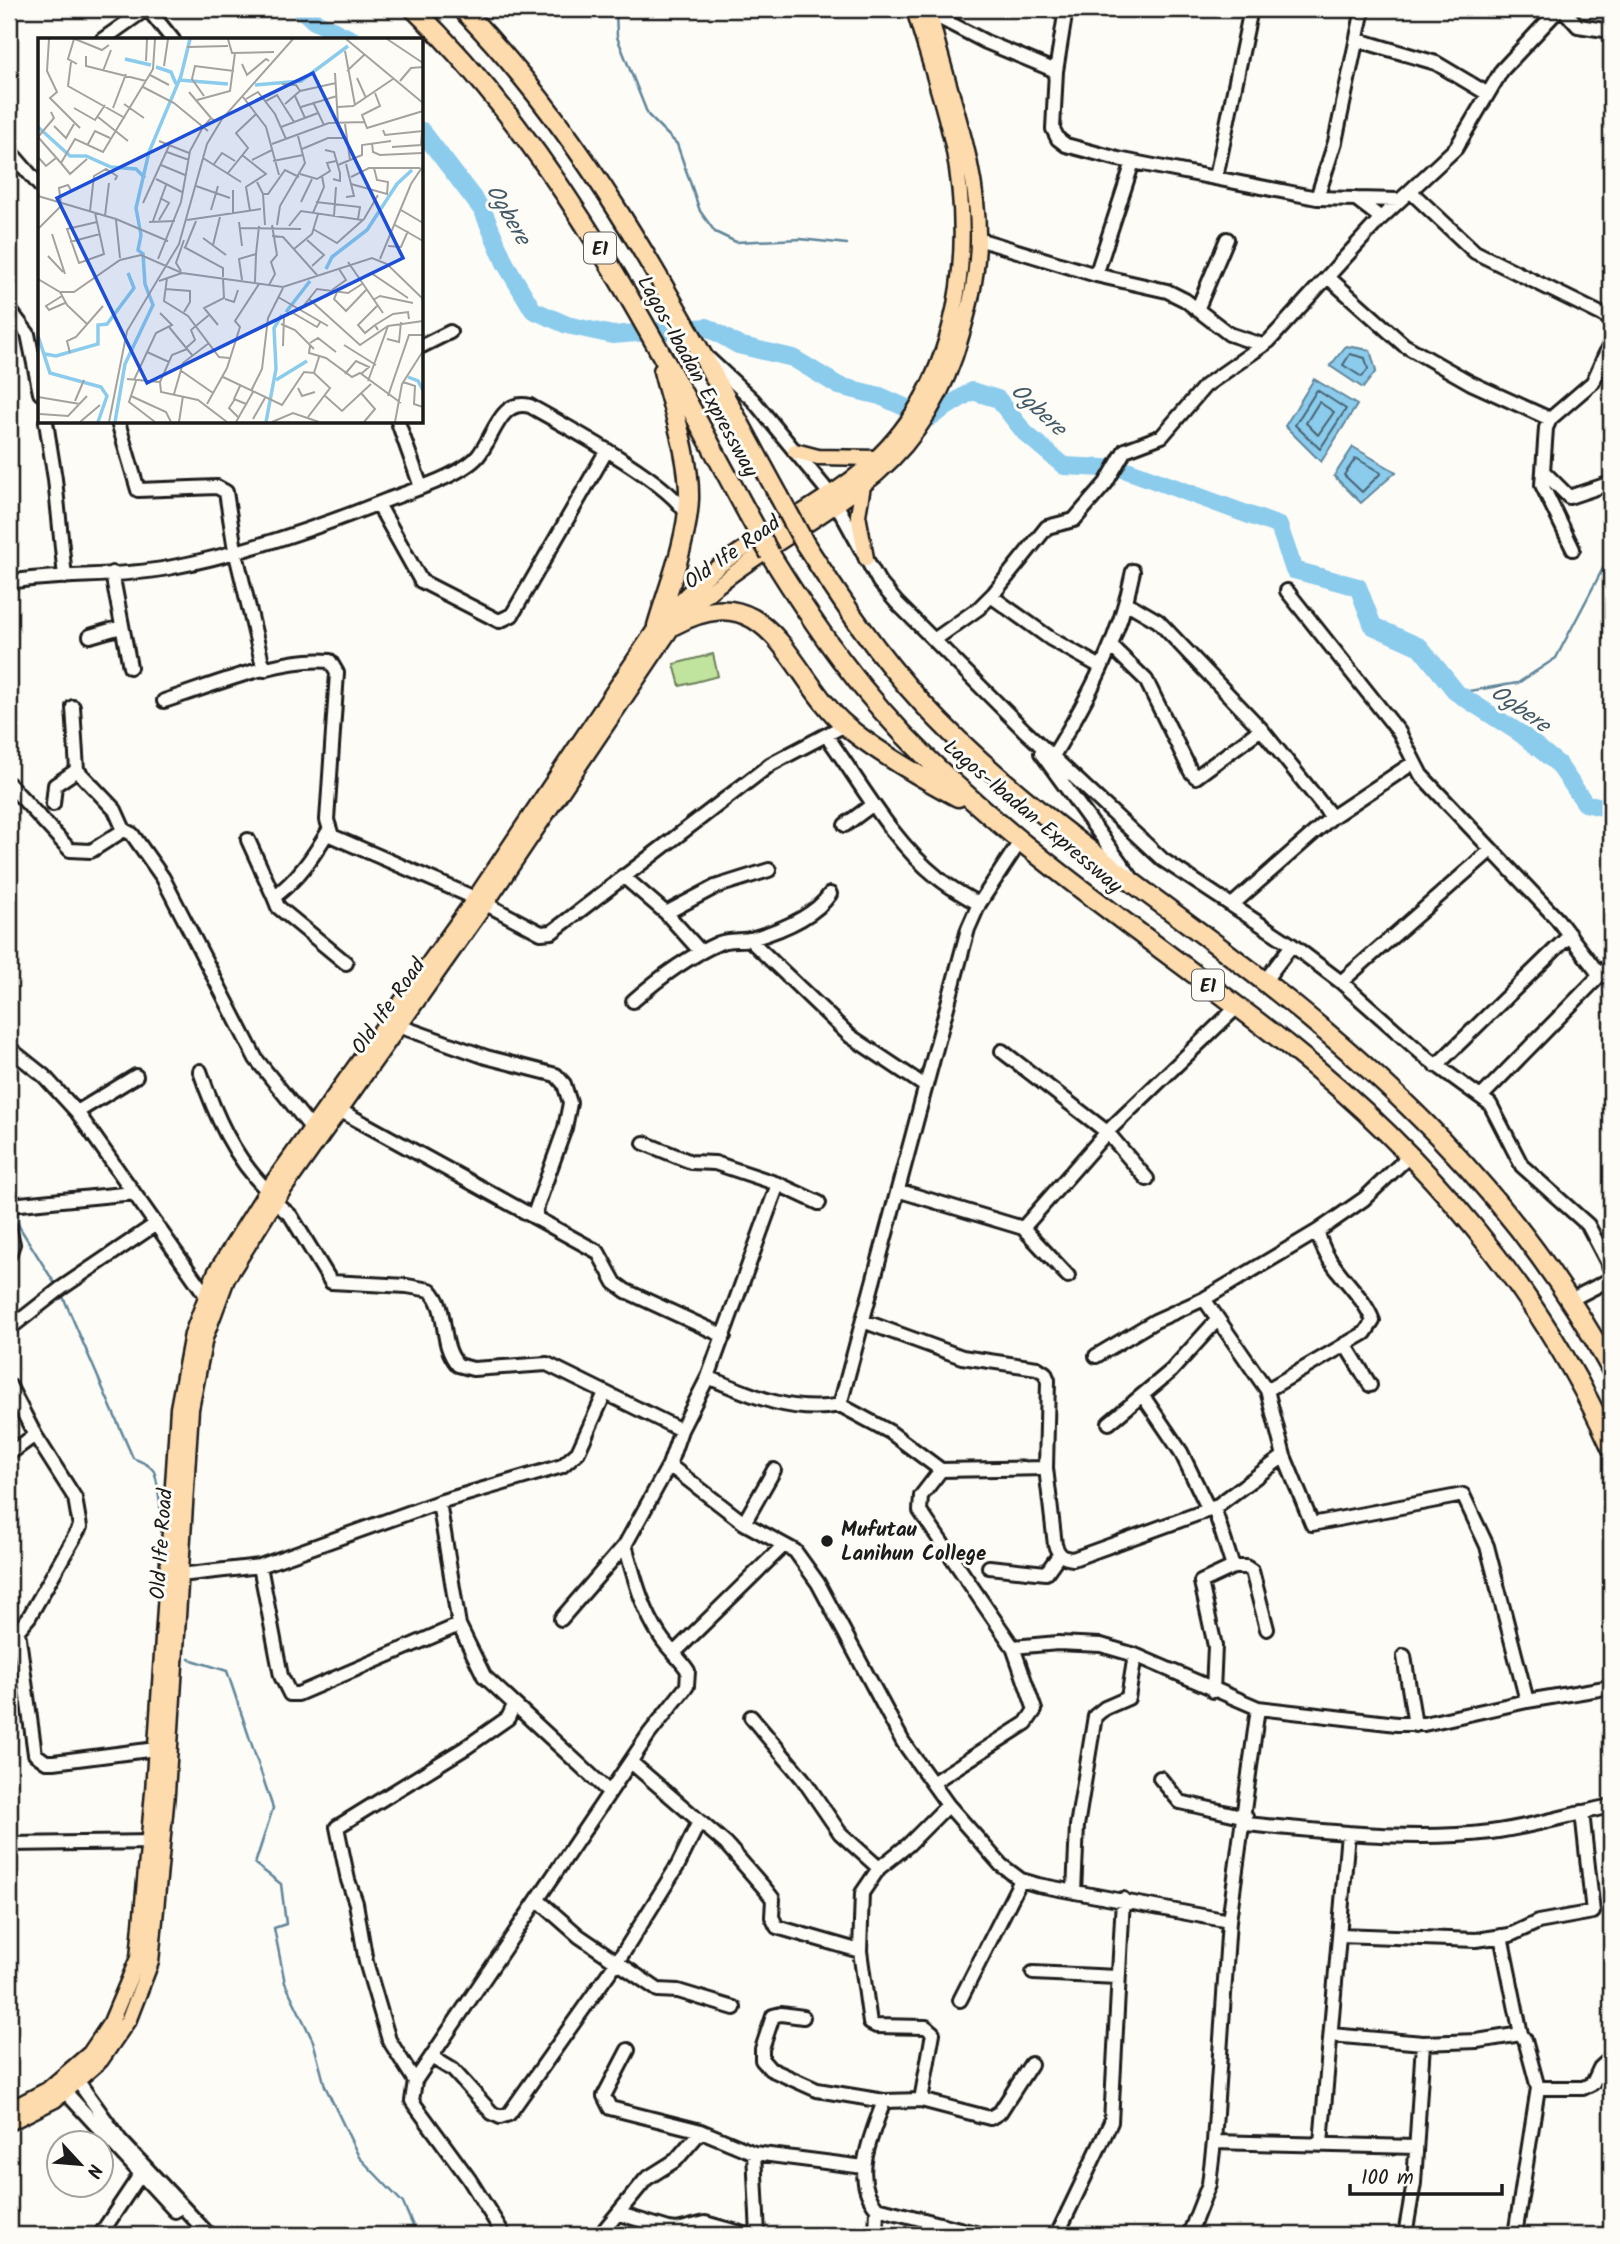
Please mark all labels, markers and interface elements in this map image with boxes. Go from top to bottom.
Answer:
inset map [38,38,424,424]
water label: Ogbere [475,178,541,255]
road number: E1 [584,232,616,264]
street label: Lagos-Ibadan Expressway [627,270,766,484]
water label: Ogbere [1001,375,1076,448]
street label: Old Ife Road [678,507,788,599]
water label: Ogbere [1483,676,1559,745]
street label: Lagos-Ibadan Expressway [935,732,1129,903]
street label: Old Ife Road [344,951,435,1062]
road number: E1 [1192,970,1224,1001]
street label: Old Ife Road [142,1487,183,1601]
place label: Mufutau Lanihun College [841,1514,986,1571]
marker: Mufutau Lanihun College [819,1533,835,1549]
north arrow [46,2128,116,2198]
scale bar [1350,2153,1503,2197]
text: N [77,2159,110,2183]
text: 100 m [1361,2162,1414,2195]

